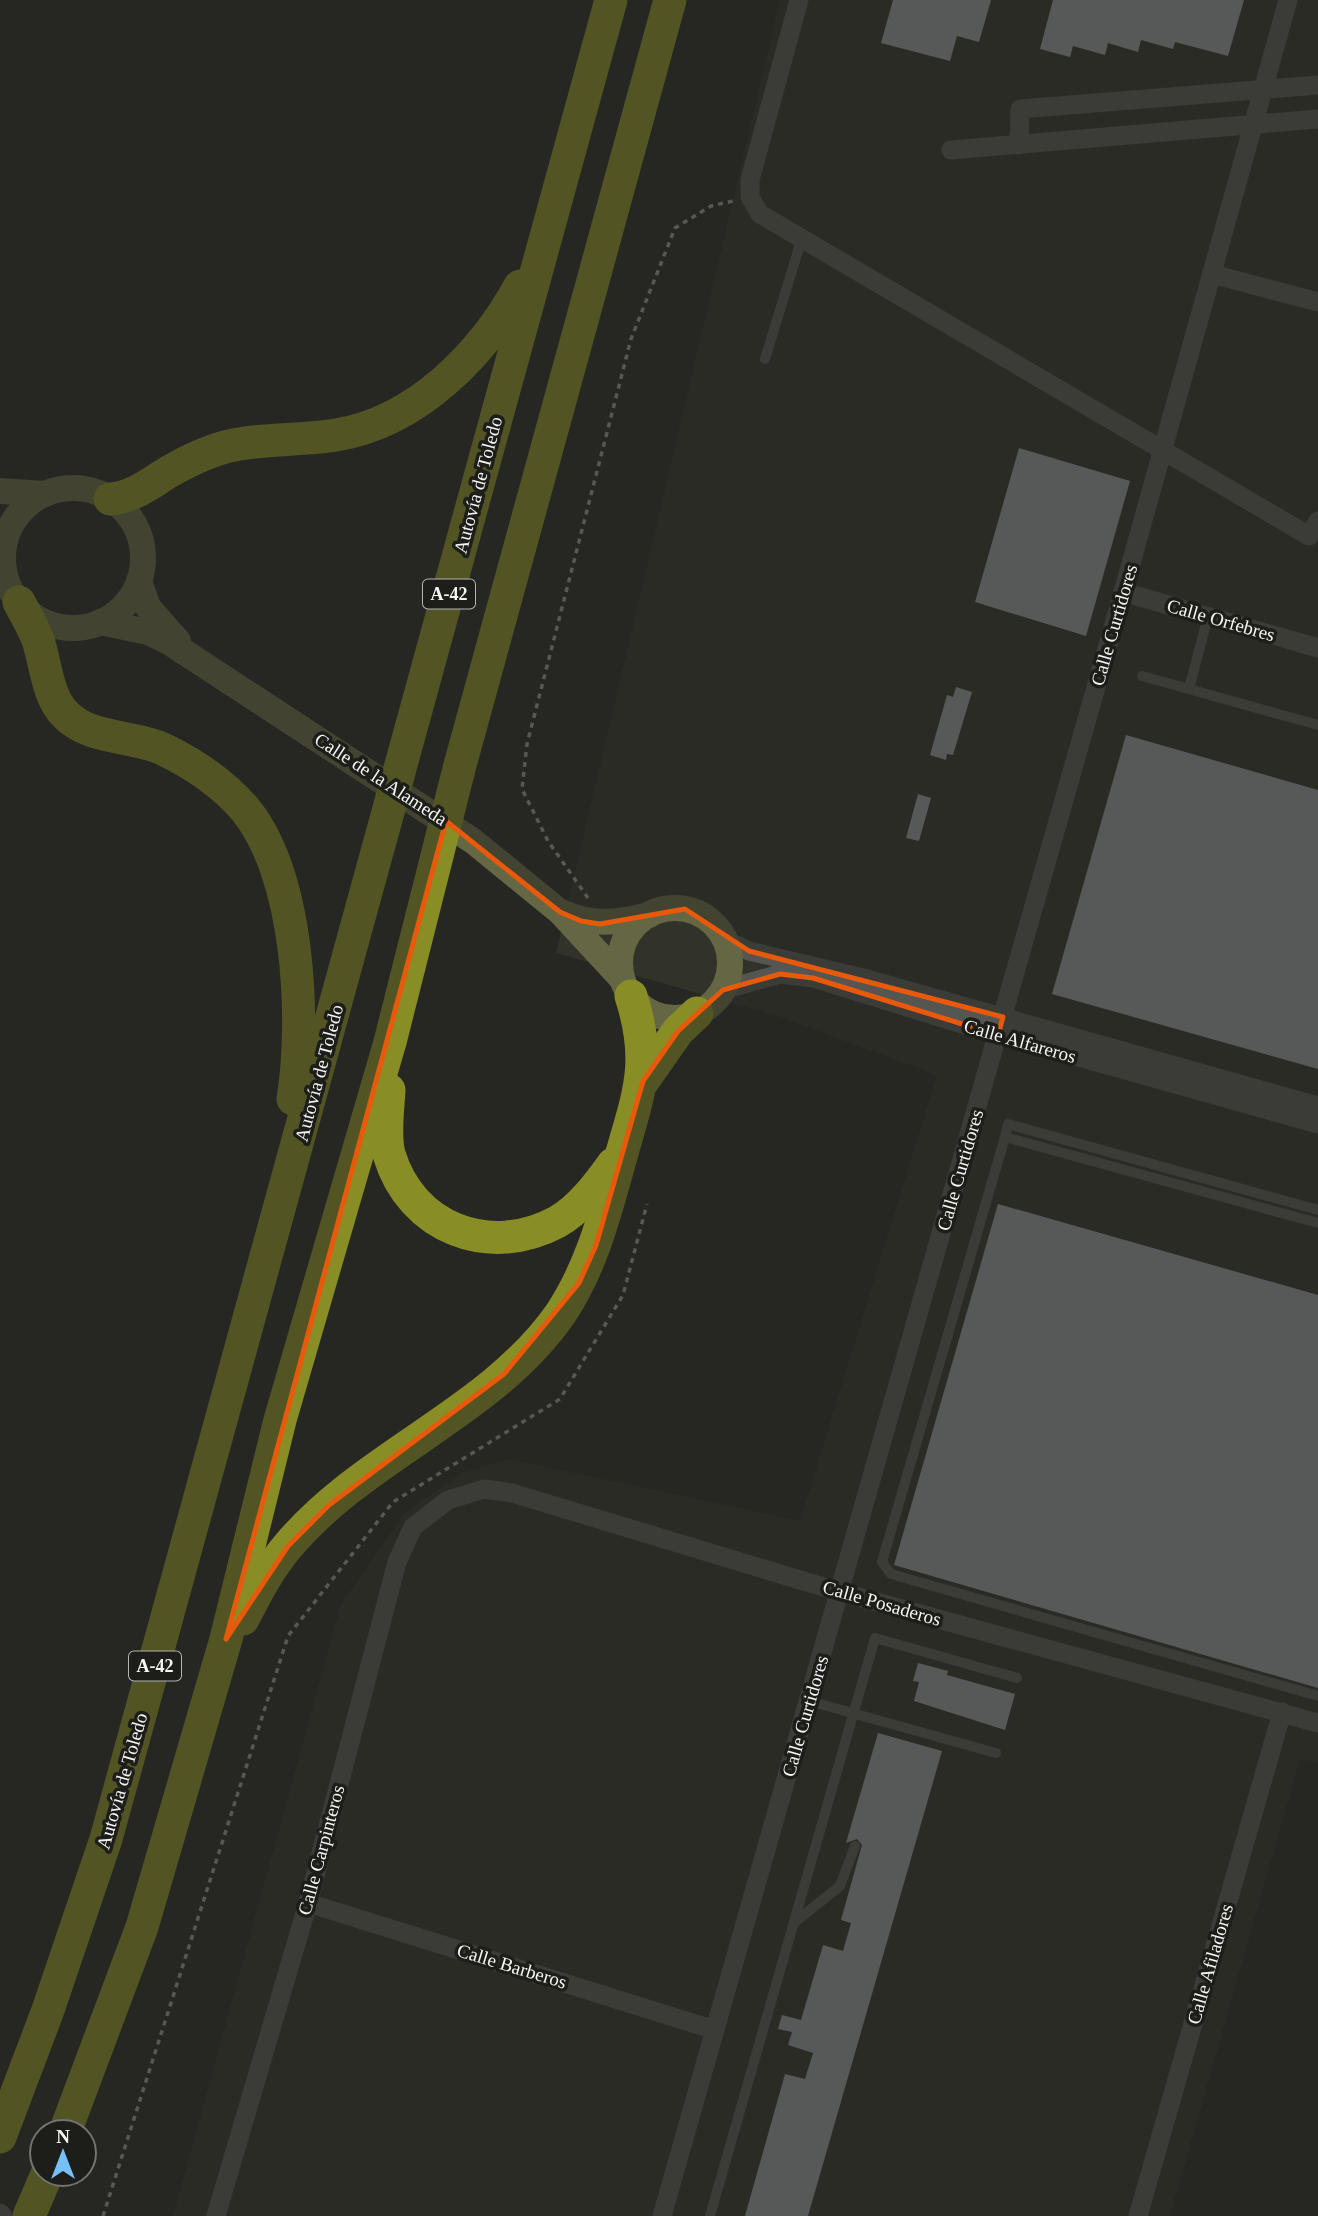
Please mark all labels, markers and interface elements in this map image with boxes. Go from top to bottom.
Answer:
street label: Autovía de Toledo [450,414,506,556]
street label: Calle Curtidores [1087,562,1141,688]
road number: A-42 [423,580,475,608]
street label: Calle Orfebres [1165,595,1277,645]
street label: Calle de la Alameda [311,728,452,830]
street label: Autovía de Toledo [291,1002,347,1144]
street label: Calle Alfareros [962,1015,1078,1067]
street label: Calle Curtidores [933,1107,987,1233]
street label: Calle Posaderos [821,1576,943,1630]
road number: A-42 [129,1652,181,1680]
street label: Calle Curtidores [778,1653,832,1779]
street label: Autovía de Toledo [93,1710,151,1852]
street label: Calle Carpinteros [294,1783,348,1917]
street label: Calle Afiladores [1183,1902,1237,2026]
street label: Calle Barberos [455,1939,569,1993]
north arrow [28,2118,98,2188]
text: N [56,2126,70,2147]

